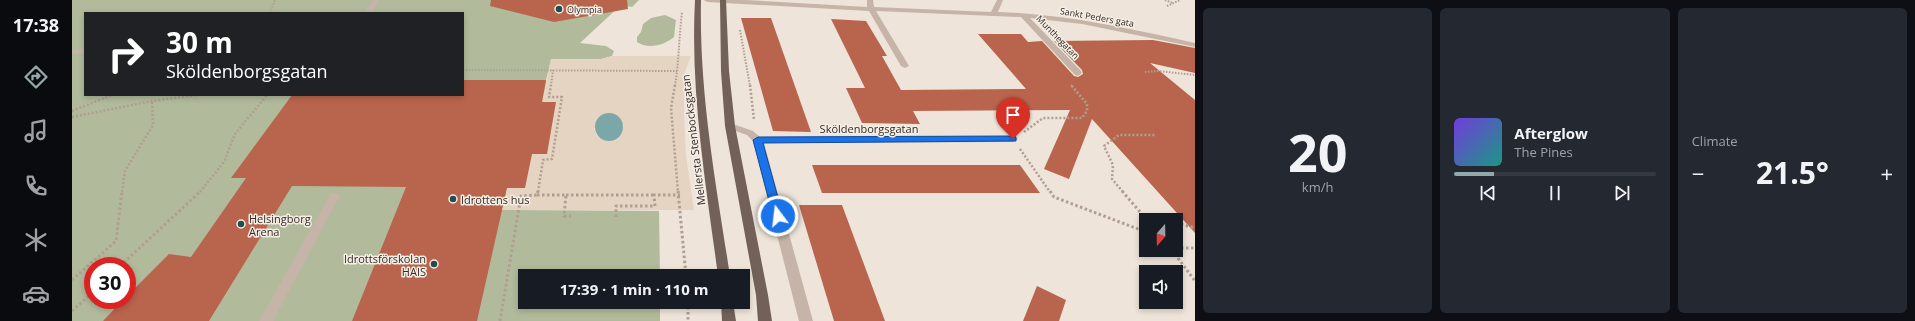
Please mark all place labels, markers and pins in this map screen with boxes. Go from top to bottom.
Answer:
place label: Olympia [567,3,602,16]
marker: Olympia [554,4,564,14]
pin [996,98,1030,139]
place label: Idrottens hus [461,192,530,207]
marker: Idrottens hus [448,194,458,204]
place label: Helsingborg Arena [249,211,311,239]
marker: Helsingborg Arena [236,219,246,229]
place label: Idrottsförskolan HAIS [344,251,426,279]
marker: Idrottsförskolan HAIS [429,259,439,269]

